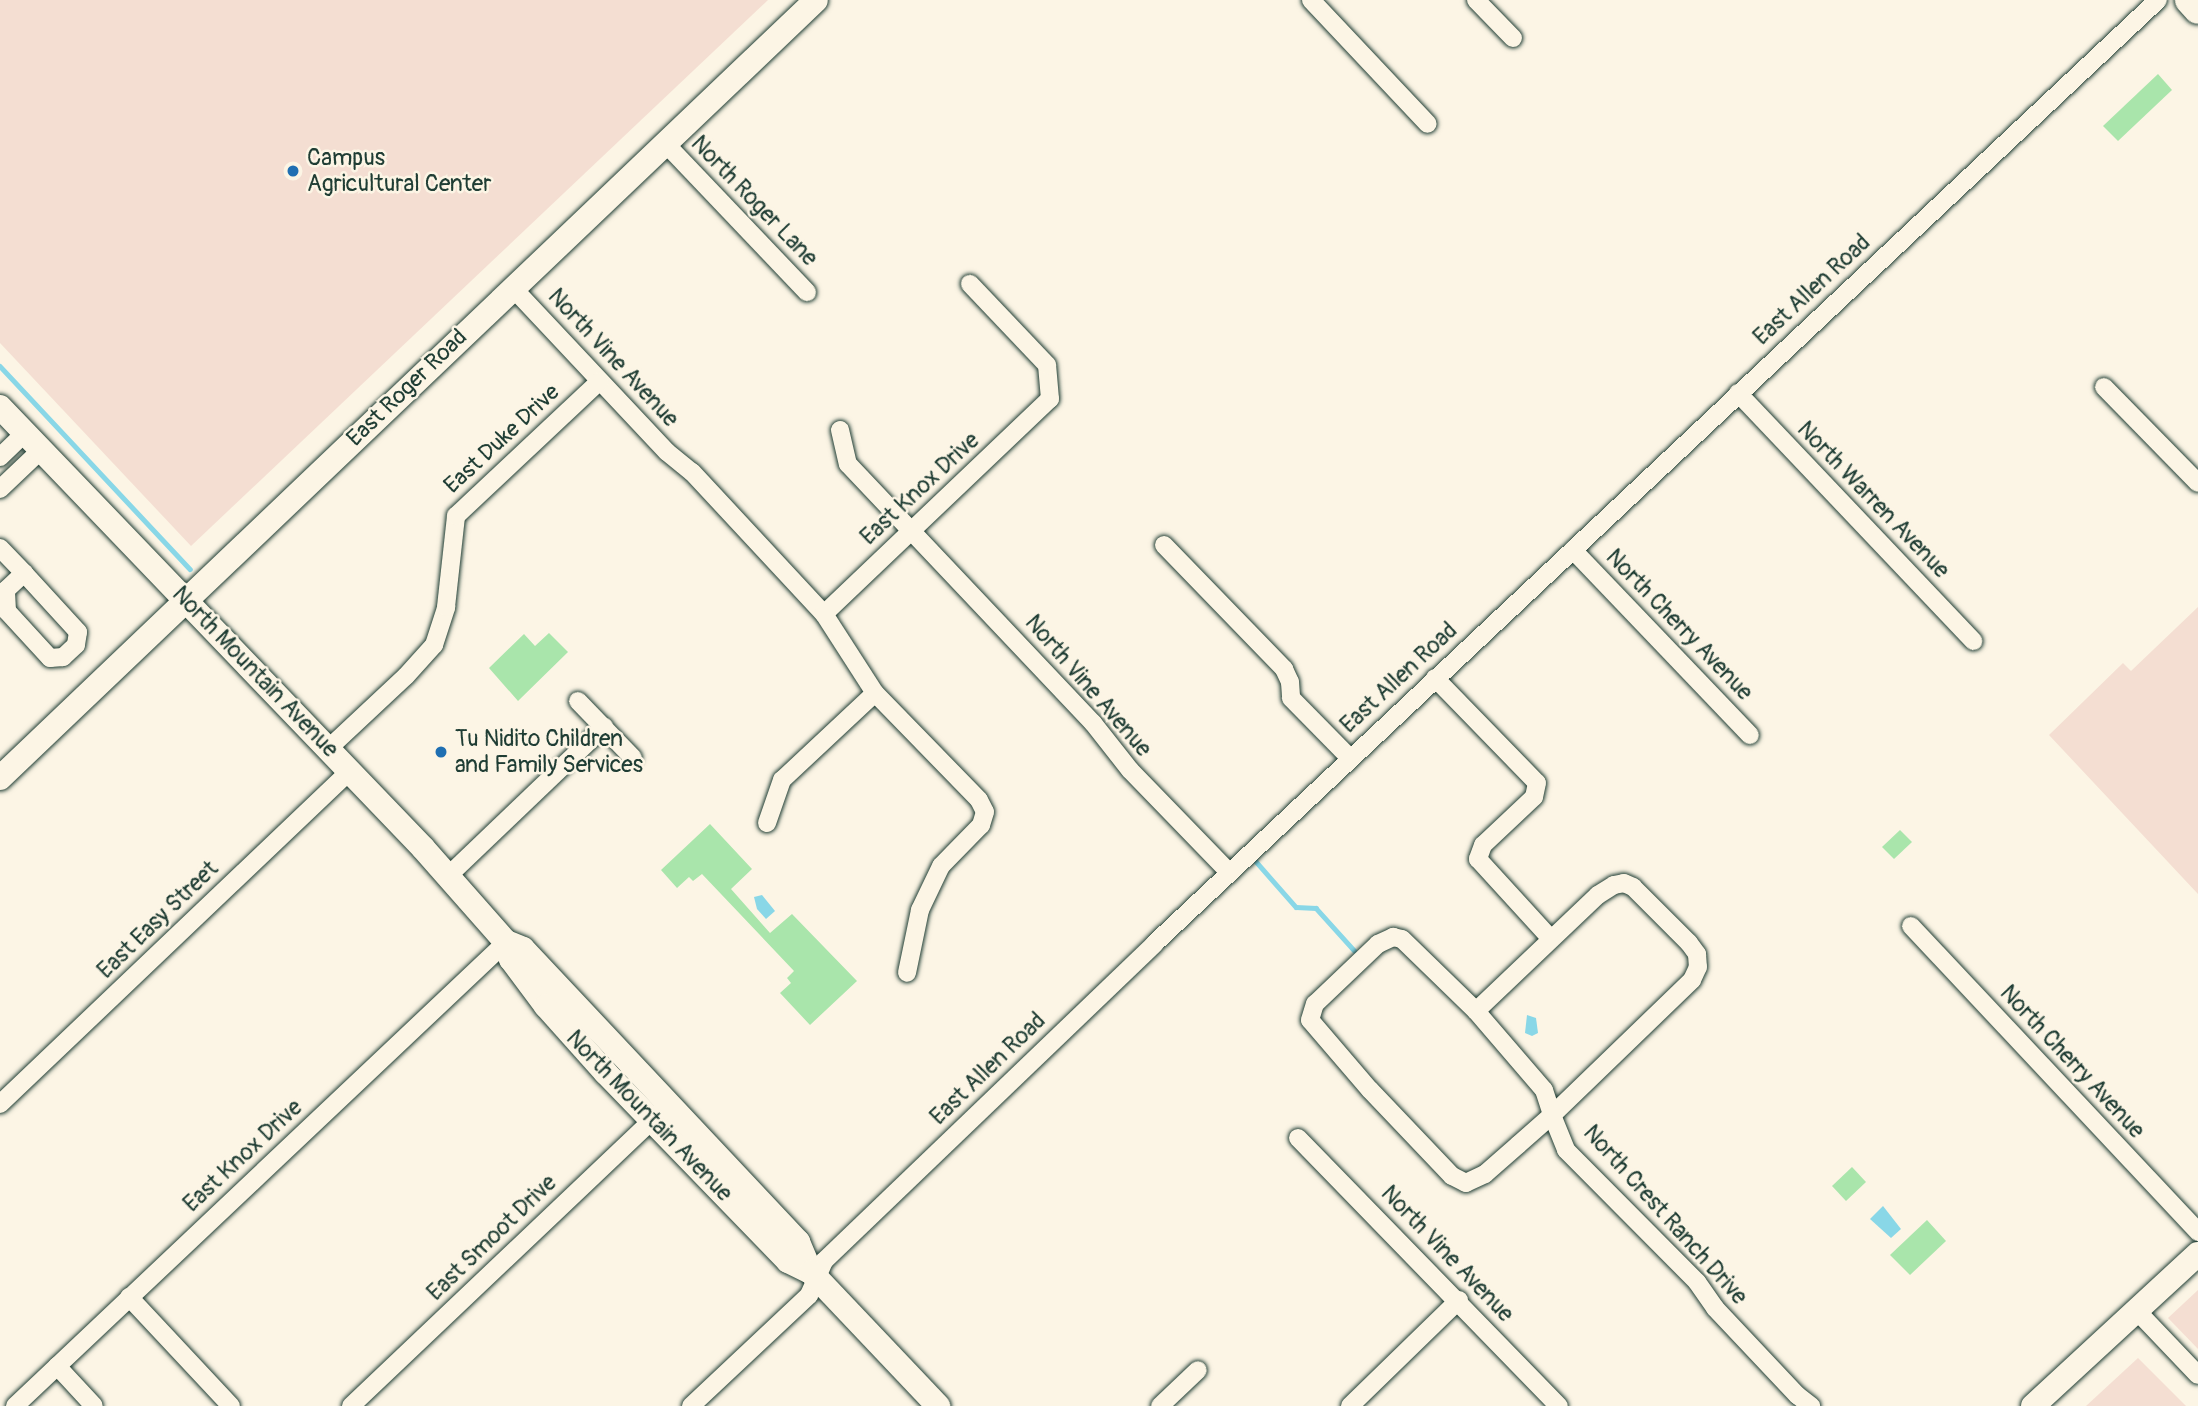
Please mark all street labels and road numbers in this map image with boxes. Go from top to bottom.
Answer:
street label: North Roger Lane [685,130,823,272]
street label: East Allen Road [1748,229,1876,351]
street label: North Vine Avenue [542,283,684,433]
street label: East Roger Road [341,324,473,452]
street label: East Duke Drive [439,379,565,499]
street label: North Warren Avenue [1791,416,1955,584]
street label: East Knox Drive [855,427,985,551]
street label: North Cherry Avenue [1600,544,1758,706]
street label: North Mountain Avenue [166,581,344,763]
street label: North Vine Avenue [1019,609,1157,763]
street label: East Allen Road [1335,617,1463,739]
street label: East Easy Street [92,855,224,985]
street label: North Cherry Avenue [1994,980,2150,1144]
street label: East Allen Road [925,1007,1051,1131]
street label: North Mountain Avenue [560,1025,738,1207]
street label: East Knox Drive [178,1094,308,1218]
street label: North Crest Ranch Drive [1577,1120,1753,1310]
street label: East Smoot Drive [422,1169,562,1307]
street label: North Vine Avenue [1375,1180,1519,1328]

